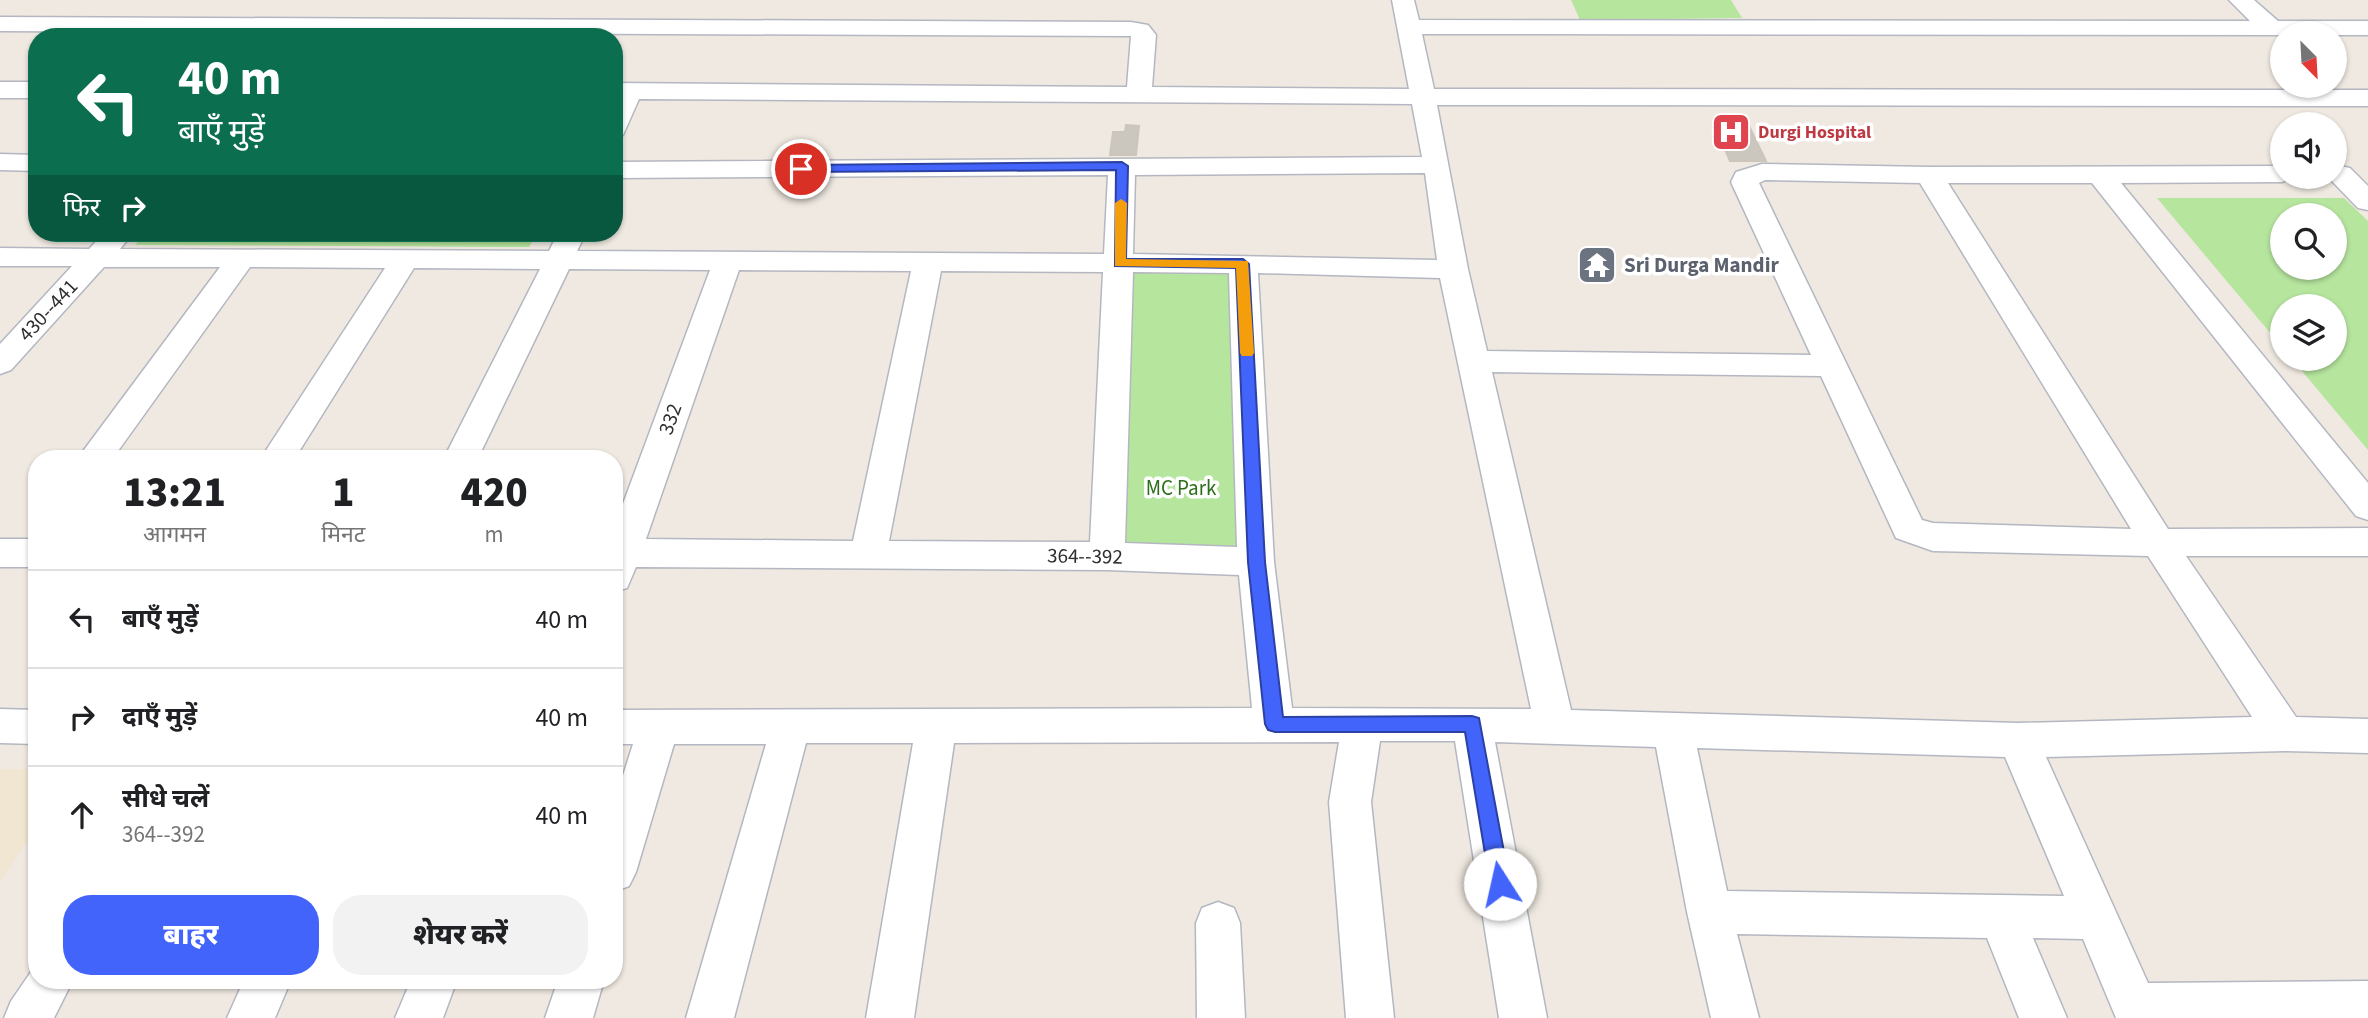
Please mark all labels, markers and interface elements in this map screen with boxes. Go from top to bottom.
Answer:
north arrow [2270,21,2347,98]
map controls [2270,21,2347,371]
text: 40 m [178,44,282,114]
icon: left [63,56,154,147]
text: बाएँ मुड़ें [178,109,265,155]
hospital icon: Durgi Hospital [1710,111,1752,153]
button: sound [2270,112,2347,189]
place label: Durgi Hospital [1758,120,1871,145]
pin [771,139,831,199]
icon: arrive [782,150,820,188]
text: फिर [63,189,100,226]
icon: right [114,189,152,227]
button: search [2270,203,2347,280]
temple icon: Sri Durga Mandir [1576,244,1618,286]
place label: Sri Durga Mandir [1624,250,1779,280]
street label: 430--441 [11,272,85,348]
button: layers [2270,294,2347,371]
street label: 332 [651,399,689,439]
text: 13:21 [123,463,226,523]
text: 1 [332,463,354,523]
text: 420 [460,463,528,523]
park label: MC Park [1146,473,1217,503]
text: आगमन [143,518,206,551]
text: मिनट [321,518,365,551]
text: m [485,518,504,551]
street label: 364--392 [1047,540,1123,572]
icon: left [63,600,101,638]
text: बाएँ मुड़ें [122,600,199,637]
text: 40 m [535,601,588,638]
icon: right [63,698,101,736]
text: दाएँ मुड़ें [122,698,197,735]
text: 40 m [535,699,588,736]
text: सीधे चलें [122,780,209,817]
icon: ahead [63,796,101,834]
text: 40 m [535,797,588,834]
text: 364--392 [122,818,205,851]
position arrow [1463,847,1537,921]
button: बाहर [63,895,319,975]
button: शेयर करें [333,895,588,975]

